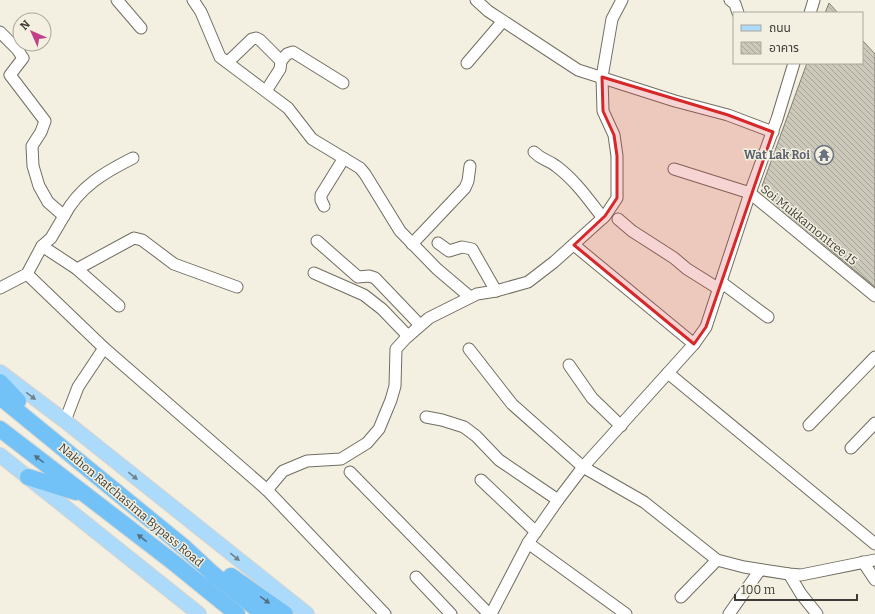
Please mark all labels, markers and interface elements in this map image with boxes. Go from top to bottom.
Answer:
north arrow [12,12,52,52]
legend [733,12,863,64]
text: N [18,17,33,33]
text: ถนน [769,21,791,35]
text: อาคาร [769,41,799,55]
temple icon: Wat Lak Roi [813,144,835,166]
place label: Wat Lak Roi [744,148,810,162]
street label: Soi Mukkamontree 15 [758,182,860,268]
one-way arrow [26,391,37,400]
street label: Nakhon Ratchasima Bypass Road [56,440,206,570]
one-way arrow [34,455,45,463]
one-way arrow [128,472,139,481]
one-way arrow [137,534,148,543]
one-way arrow [229,553,240,562]
scale bar [735,576,857,602]
text: 100 m [741,583,776,597]
one-way arrow [259,596,270,604]

